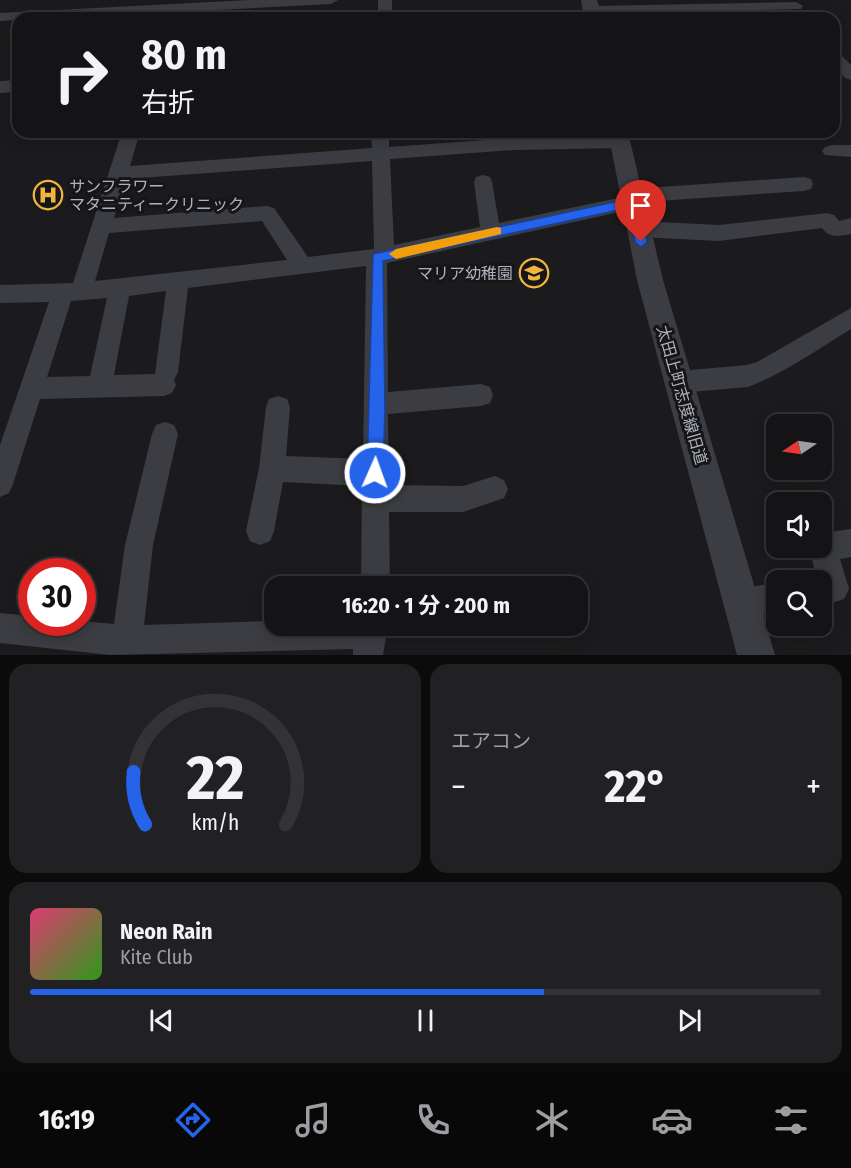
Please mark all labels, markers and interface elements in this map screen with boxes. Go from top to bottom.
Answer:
text: 80 m [141,30,227,80]
icon: right [42,36,120,114]
text: 右折 [141,87,195,119]
place label: サンフラワー マタニティークリニック [69,177,244,214]
hospital icon: サンフラワー マタニティークリニック [32,179,64,211]
pin [615,180,666,242]
icon: arrive [624,189,657,222]
school or university icon: マリア幼稚園 [518,257,550,289]
place label: マリア幼稚園 [417,264,513,283]
street label: 太田上町志度線旧道 [653,323,711,467]
north arrow [766,414,832,480]
map controls [766,414,832,636]
position arrow [343,441,407,505]
button: sound [766,492,832,558]
speed limit sign: 30 [18,558,96,636]
button: search [766,570,832,636]
text: 16:20 · 1 分 · 200 m [342,592,510,619]
text: エアコン [451,729,531,753]
text: 22 [185,741,244,816]
text: 22° [605,760,667,814]
text: − [451,767,466,807]
text: + [806,767,821,807]
text: km/h [191,811,239,837]
text: Neon Rain [120,918,213,945]
text: Kite Club [120,945,193,969]
icon: previous [145,1004,178,1037]
icon: pause [409,1004,442,1037]
icon: next [673,1004,706,1037]
icon: directions [172,1099,214,1141]
icon: music [292,1099,334,1141]
icon: phone [412,1099,454,1141]
icon: climate [531,1099,573,1141]
icon: car [651,1099,693,1141]
icon: filters [770,1099,812,1141]
text: 16:19 [39,1104,95,1136]

